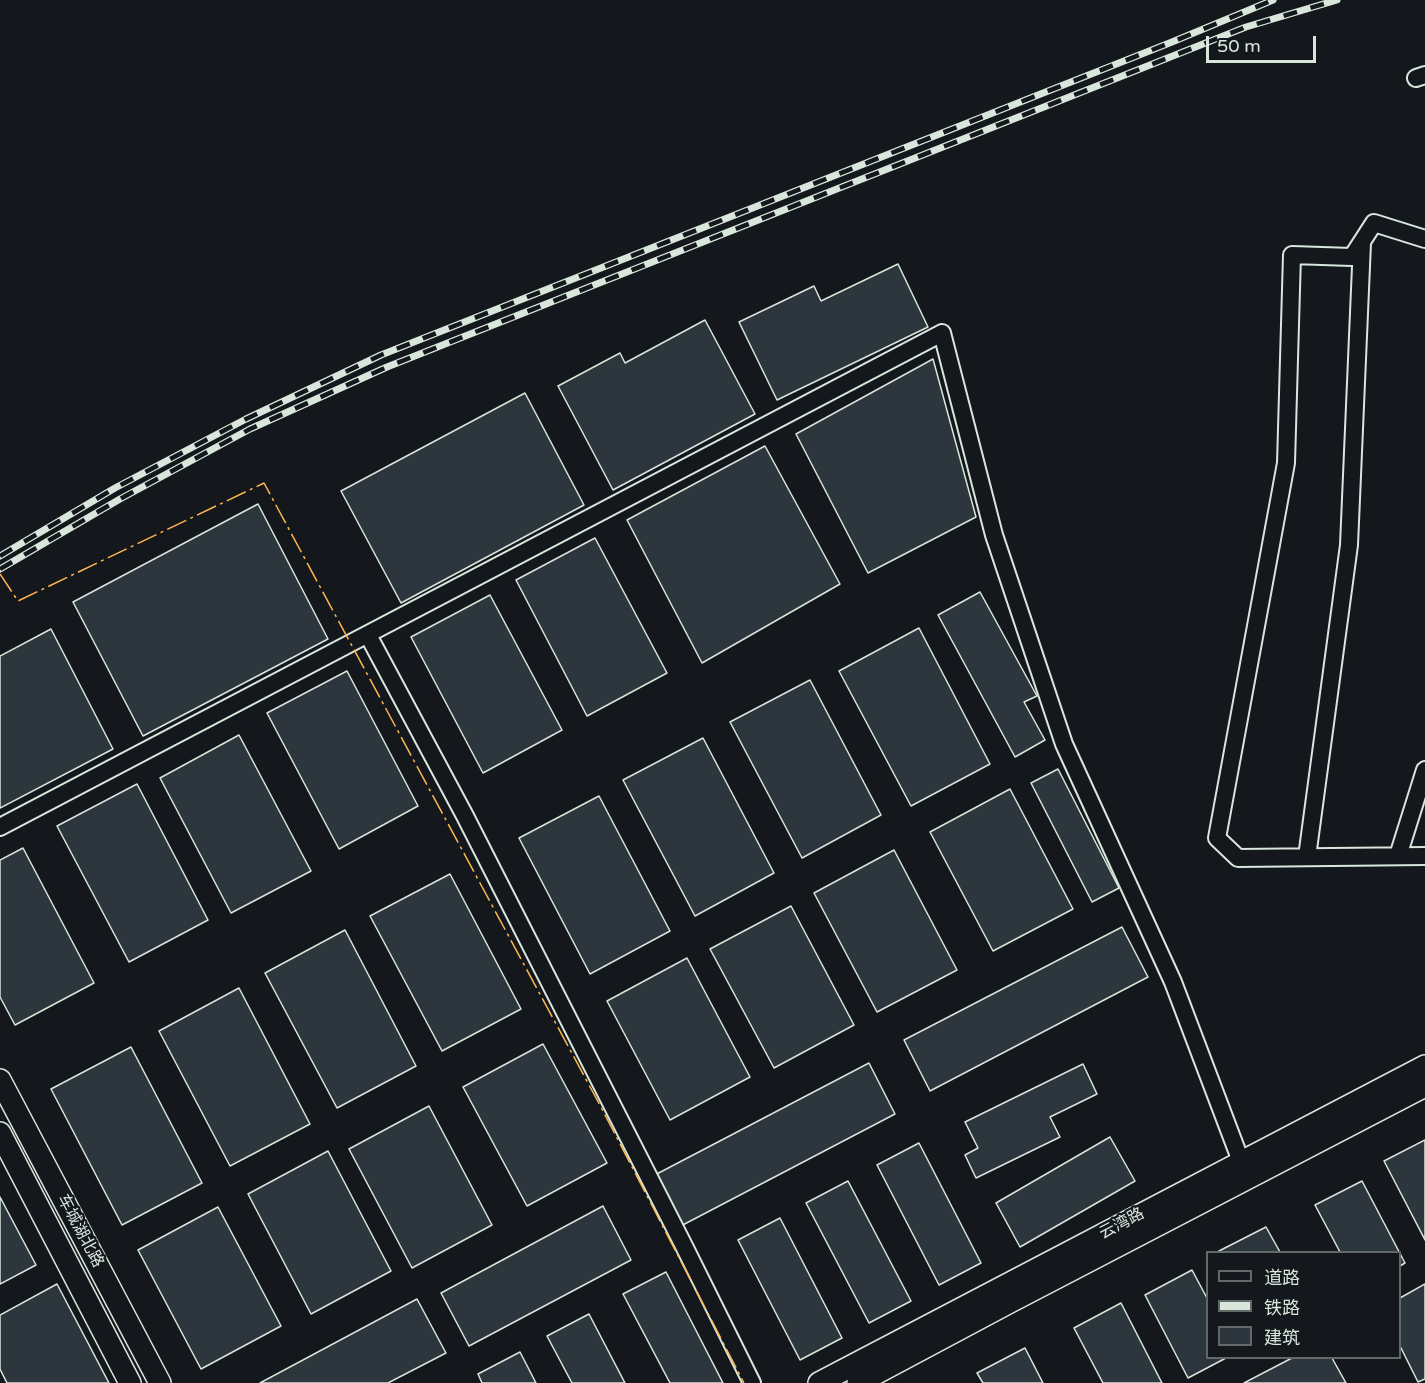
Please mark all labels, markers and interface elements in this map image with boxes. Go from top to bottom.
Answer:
scale bar [1209,24,1318,62]
text: 50 m [1217,35,1261,57]
street label: 车城湖北路 [53,1191,107,1271]
street label: 云湾路 [1096,1204,1148,1244]
legend [1206,1251,1401,1359]
text: 道路 [1264,1267,1300,1289]
text: 铁路 [1264,1297,1300,1319]
text: 建筑 [1264,1327,1300,1349]

